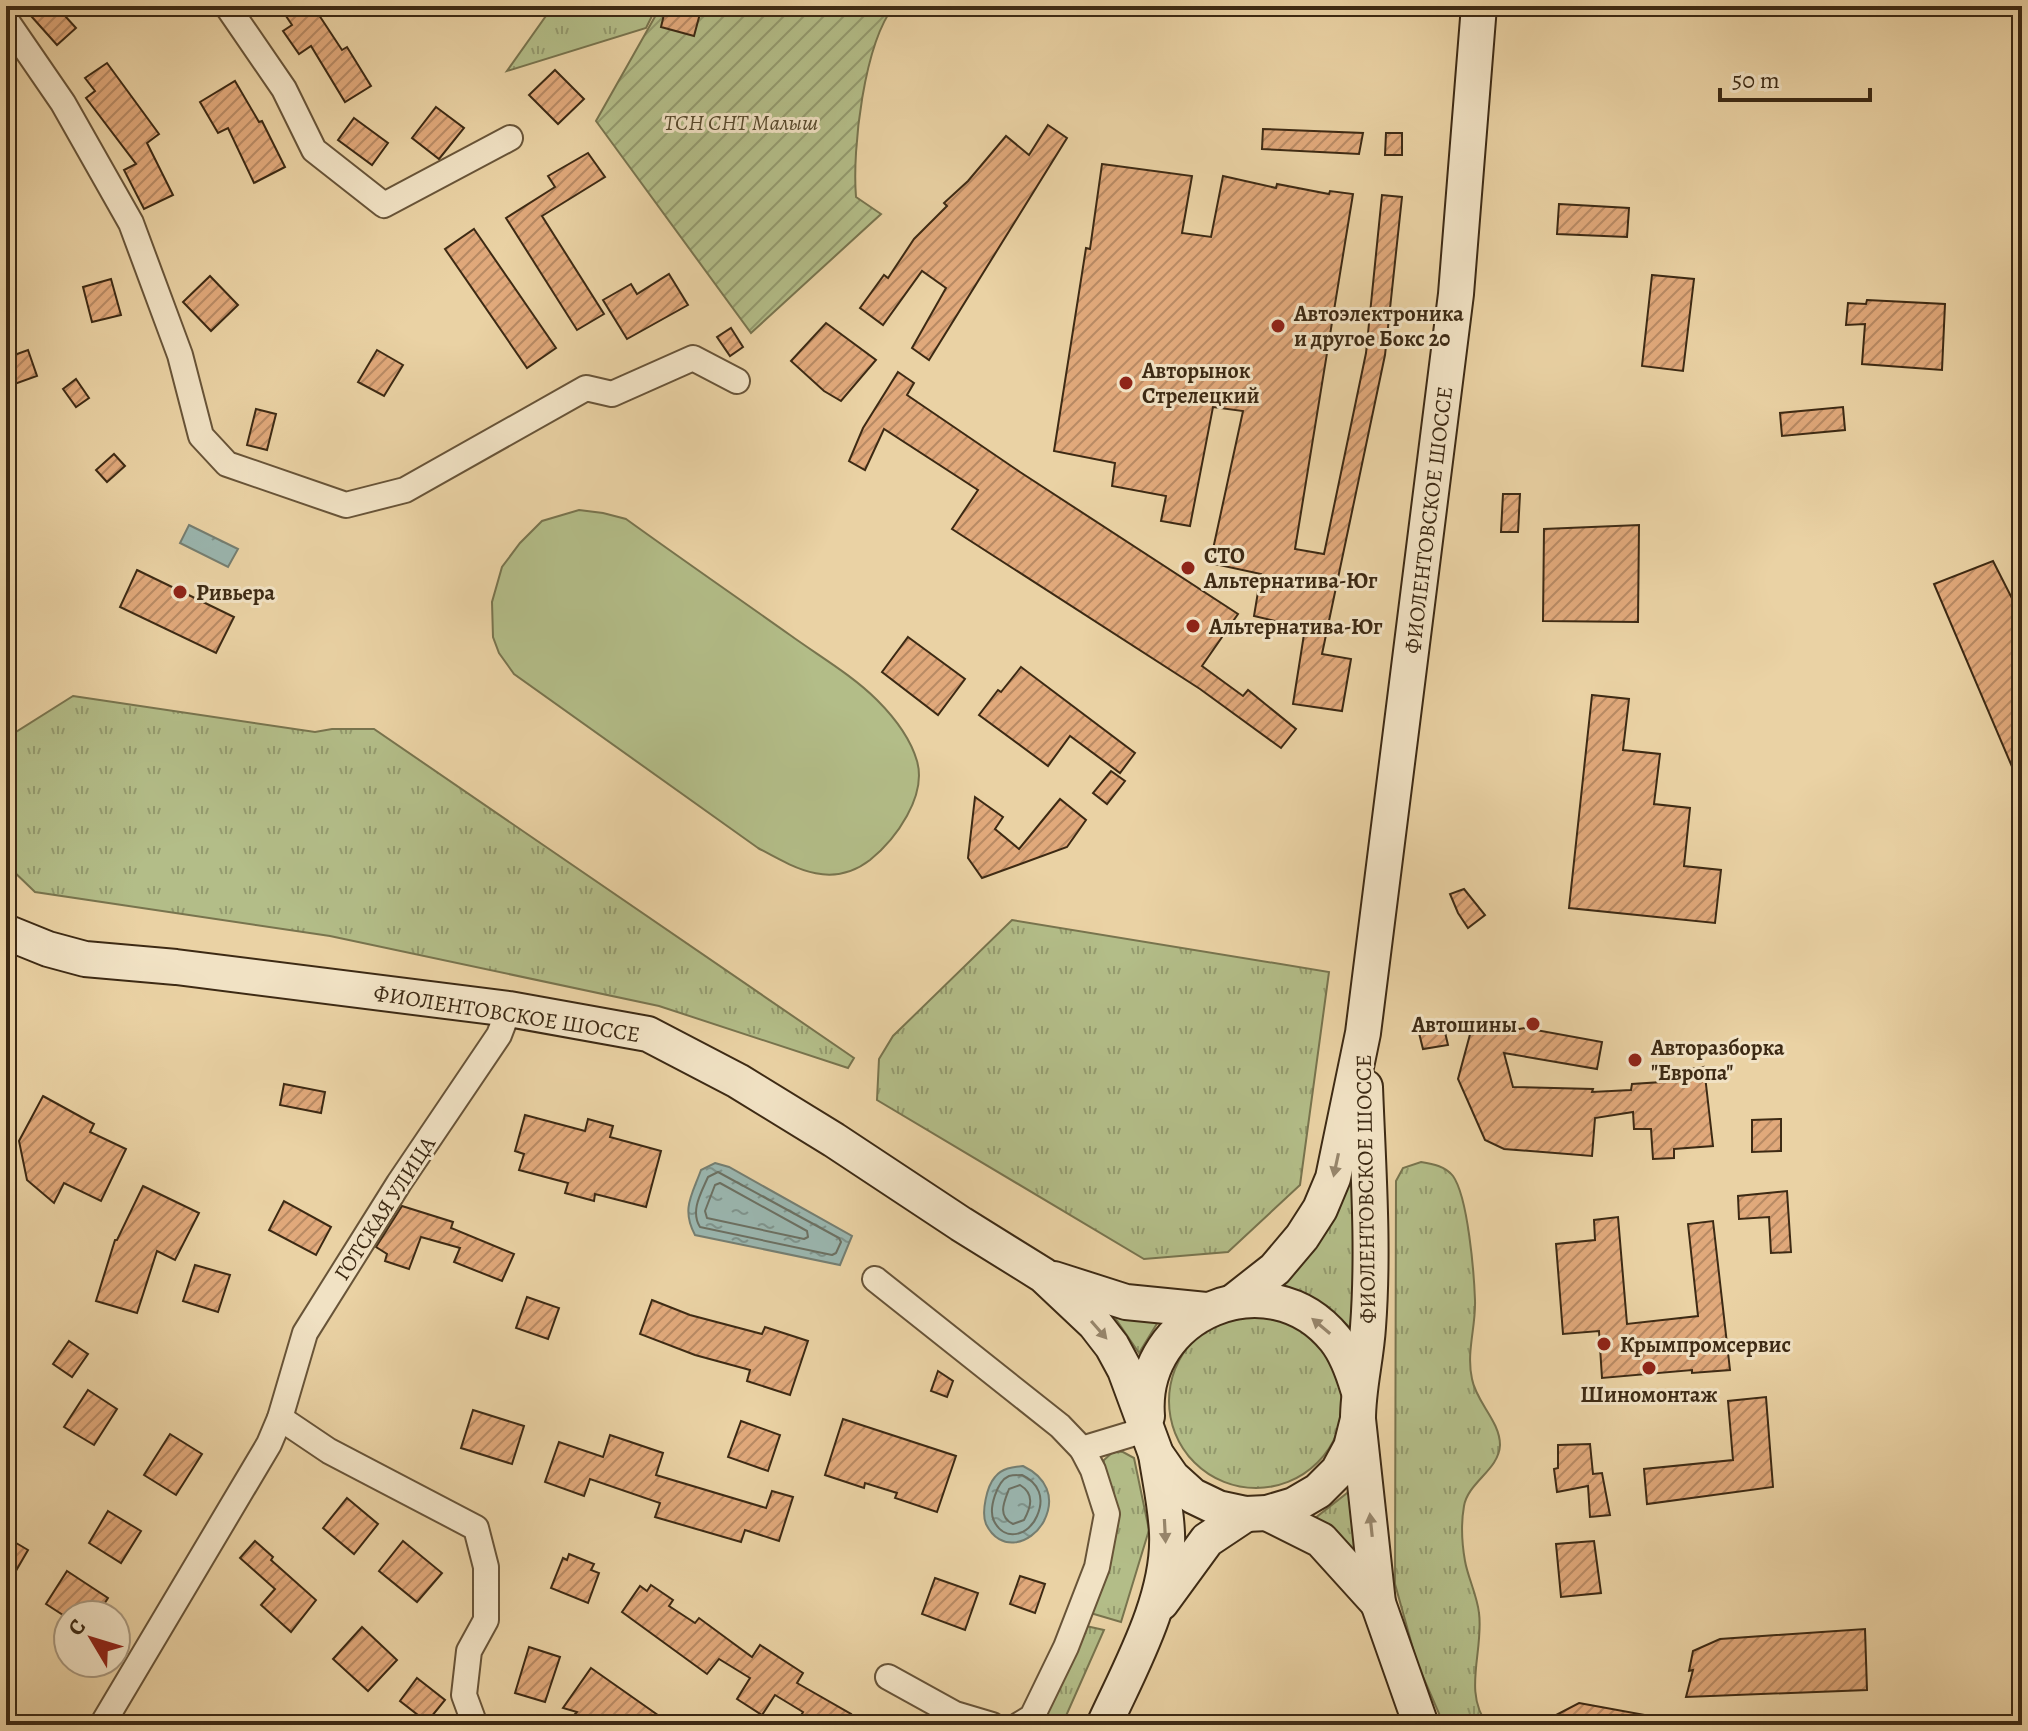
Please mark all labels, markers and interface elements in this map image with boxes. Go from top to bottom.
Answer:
scale bar [1720,52,1870,102]
text: 50 m [1732,64,1780,96]
park label: ТСН СНТ Малыш [664,108,818,138]
place label: Автоэлектроника и другое Бокс 20 [1293,299,1464,354]
marker: Автоэлектроника и другое Бокс 20 [1269,317,1287,335]
place label: Авторынок Стрелецкий [1141,356,1259,411]
marker: Авторынок Стрелецкий [1117,374,1135,392]
street label: ФИОЛЕНТОВСКОЕ ШОССЕ [1398,385,1460,656]
place label: СТО Альтернатива-Юг [1203,541,1378,596]
marker: СТО Альтернатива-Юг [1179,559,1197,577]
place label: Ривьера [196,578,275,608]
marker: Ривьера [171,583,189,601]
place label: Альтернатива-Юг [1208,612,1383,642]
marker: Альтернатива-Юг [1184,617,1202,635]
street label: ФИОЛЕНТОВСКОЕ ШОССЕ [372,978,642,1050]
place label: Автошины [1411,1010,1517,1040]
marker: Автошины [1524,1015,1542,1033]
place label: Авторазборка "Европа" [1650,1033,1785,1088]
marker: Авторазборка "Европа" [1626,1051,1644,1069]
street label: ФИОЛЕНТОВСКОЕ ШОССЕ [1349,1054,1383,1324]
street label: ГОТСКАЯ УЛИЦА [327,1130,443,1286]
one-way arrow [1329,1152,1341,1177]
one-way arrow [1311,1318,1331,1335]
one-way arrow [1090,1319,1107,1339]
place label: Крымпромсервис [1620,1330,1791,1360]
marker: Крымпромсервис [1595,1335,1613,1353]
marker: Шиномонтаж [1640,1359,1658,1377]
place label: Шиномонтаж [1580,1380,1718,1410]
one-way arrow [1364,1512,1377,1537]
one-way arrow [1159,1519,1172,1544]
north arrow [52,1599,132,1679]
text: С [61,1613,93,1642]

